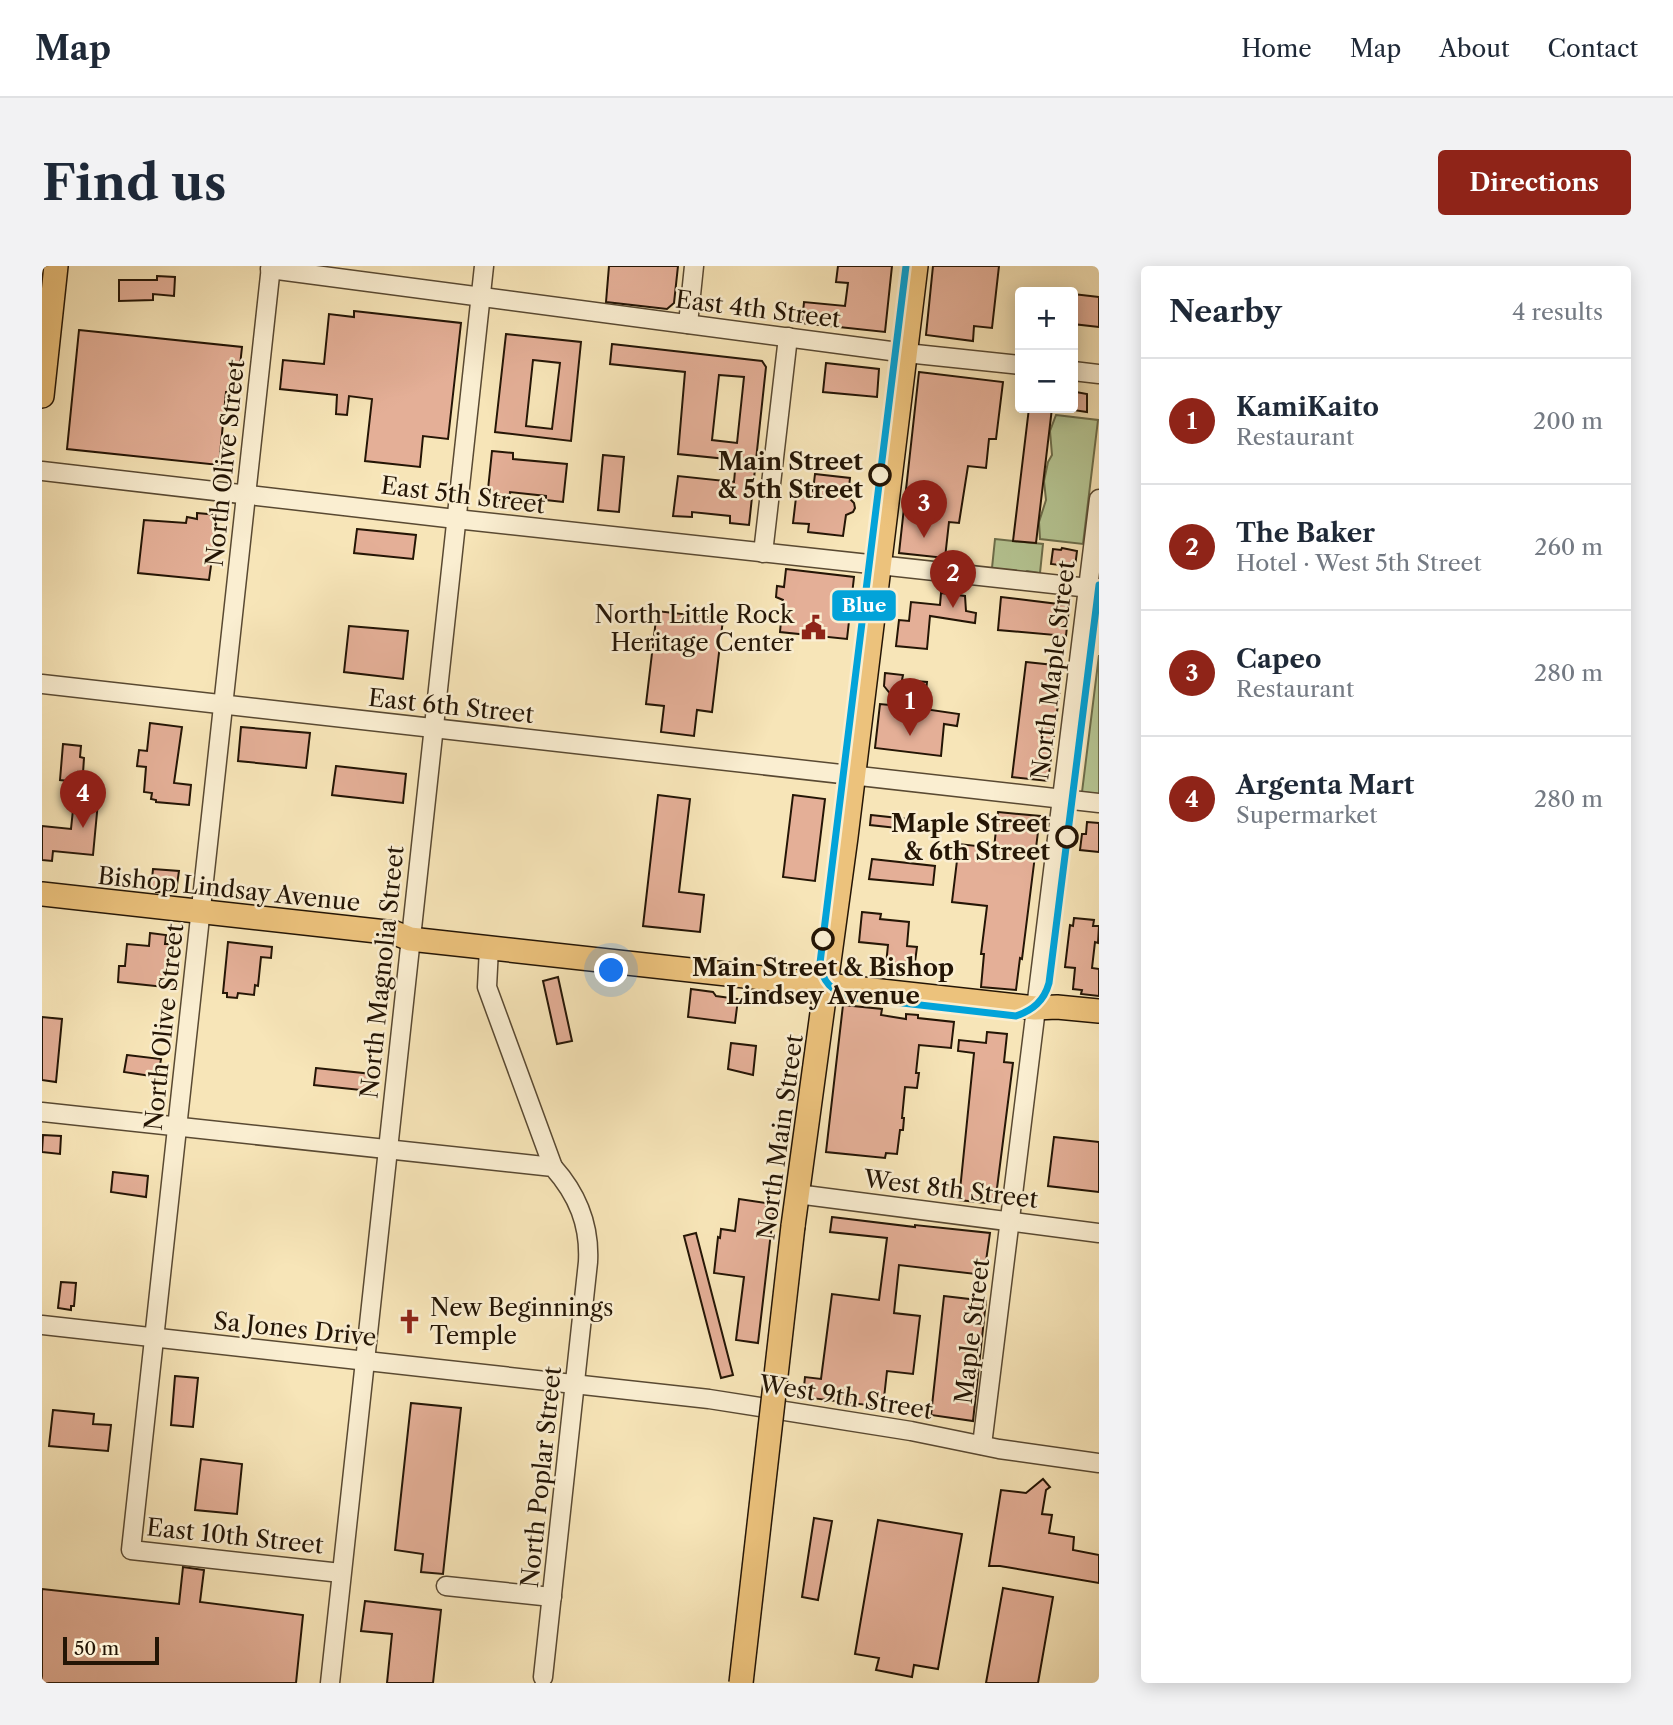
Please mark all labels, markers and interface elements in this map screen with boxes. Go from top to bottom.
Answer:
text: Map [35,28,111,69]
text: Home [1241,34,1312,63]
text: Map [1350,34,1401,63]
text: About [1439,34,1510,63]
text: Contact [1548,34,1638,63]
button: Directions [1438,150,1631,215]
text: Find us [42,152,226,213]
street label: East 4th Street [674,284,843,334]
map controls [1015,287,1078,413]
button: + [1015,287,1078,350]
text: Nearby [1169,293,1282,330]
text: 4 results [1512,298,1603,326]
button: − [1015,350,1078,413]
street label: North Olive Street [200,358,250,568]
text: KamiKaito [1236,391,1379,423]
text: 1 [1187,407,1197,435]
text: 200 m [1533,407,1603,435]
text: Restaurant [1236,423,1354,451]
place label: Main Street & 5th Street [717,447,863,504]
marker: Main Street & 5th Street [869,464,891,486]
street label: East 5th Street [379,471,547,520]
pin: 3 [901,480,947,538]
text: The Baker [1236,517,1375,549]
text: 2 [1185,533,1199,561]
text: 260 m [1534,533,1603,561]
text: Hotel · West 5th Street [1236,549,1482,577]
pin: 2 [930,550,976,608]
street label: North Maple Street [1025,558,1081,781]
line badge: Blue [831,589,897,622]
text: Blue [842,594,886,617]
place label: North Little Rock Heritage Center [595,600,795,657]
public building icon: North Little Rock Heritage Center [800,614,828,642]
text: Capeo [1236,643,1321,675]
text: 3 [1186,659,1199,687]
text: 280 m [1534,659,1603,687]
text: Restaurant [1236,675,1354,703]
pin: 1 [887,678,933,736]
street label: East 6th Street [367,683,536,729]
text: Argenta Mart [1236,769,1414,801]
pin: 4 [60,770,106,828]
text: 4 [1185,785,1199,813]
text: 280 m [1534,785,1603,813]
text: Supermarket [1236,801,1377,829]
place label: Maple Street & 6th Street [891,809,1050,866]
marker: Maple Street & 6th Street [1056,826,1078,848]
street label: North Magnolia Street [354,844,410,1100]
street label: Bishop Lindsay Avenue [96,861,362,917]
street label: North Olive Street [139,922,189,1132]
marker: Main Street & Bishop Lindsey Avenue [812,928,834,950]
your location [594,953,628,987]
place label: Main Street & Bishop Lindsey Avenue [692,953,954,1010]
street label: North Main Street [751,1032,809,1242]
street label: West 8th Street [861,1164,1040,1214]
street label: Maple Street [949,1256,995,1405]
place label: New Beginnings Temple [430,1293,613,1350]
street label: Sa Jones Drive [212,1306,378,1352]
church icon: New Beginnings Temple [396,1307,424,1335]
street label: North Poplar Street [515,1364,567,1589]
street label: West 9th Street [756,1369,935,1425]
street label: East 10th Street [145,1512,325,1560]
scale bar [63,1634,159,1666]
text: 50 m [74,1637,119,1660]

